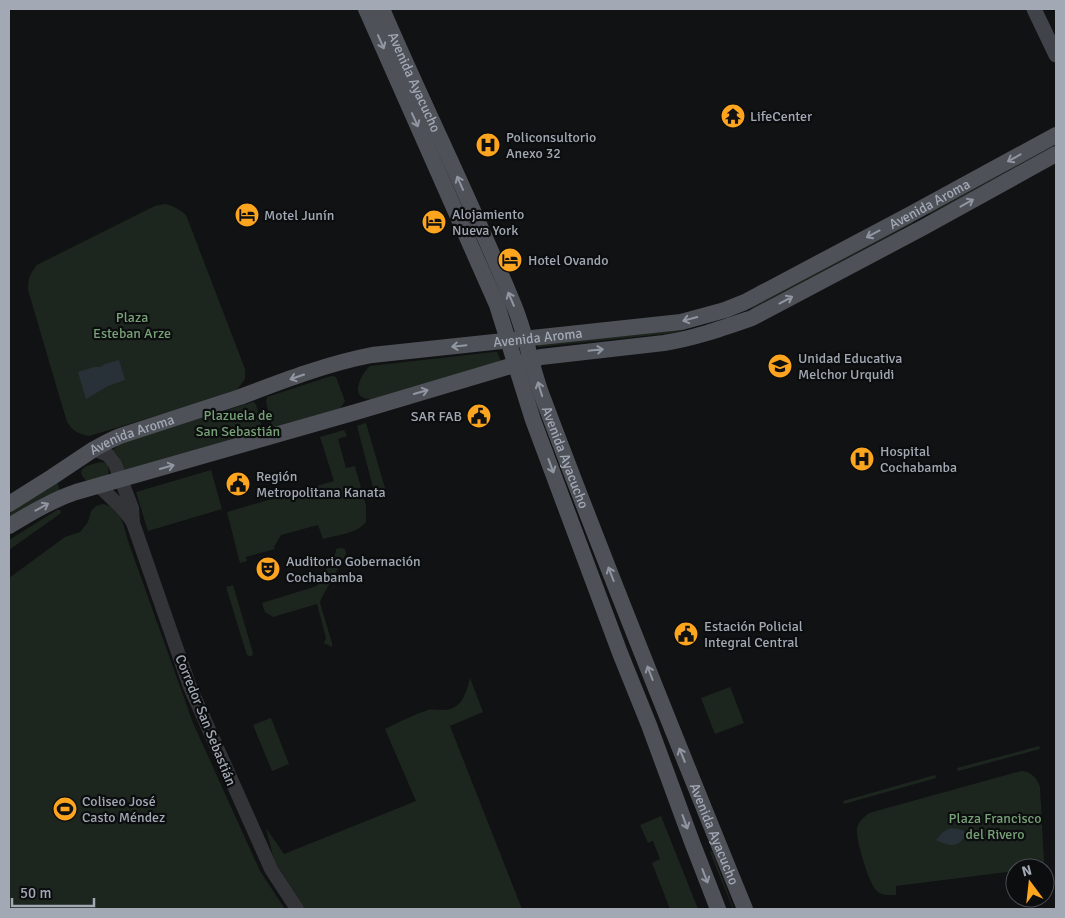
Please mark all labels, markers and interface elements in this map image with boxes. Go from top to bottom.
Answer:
street label: Avenida Ayacucho [384,30,444,135]
one-way arrow [376,34,386,49]
temple icon: LifeCenter [720,103,746,129]
place label: LifeCenter [750,108,813,125]
one-way arrow [411,112,421,127]
place label: Policonsultorio Anexo 32 [506,129,596,162]
hospital icon: Policonsultorio Anexo 32 [475,132,501,158]
one-way arrow [1006,153,1021,163]
street label: Avenida Aroma [886,175,973,233]
one-way arrow [454,176,464,191]
one-way arrow [959,198,974,207]
hotel icon: Motel Junín [234,202,260,228]
place label: Alojamiento Nueva York [452,206,524,239]
place label: Motel Junín [264,207,334,224]
hotel icon: Alojamiento Nueva York [421,209,447,235]
one-way arrow [866,229,881,239]
hotel icon: Hotel Ovando [497,247,523,273]
place label: Hotel Ovando [528,252,609,269]
one-way arrow [506,292,515,307]
one-way arrow [778,295,793,305]
park label: Plaza Esteban Arze [93,309,171,342]
one-way arrow [683,315,699,325]
street label: Avenida Aroma [492,325,583,351]
one-way arrow [451,341,467,351]
one-way arrow [588,345,604,355]
place label: Unidad Educativa Melchor Urquidi [798,350,902,383]
school or university icon: Unidad Educativa Melchor Urquidi [767,353,793,379]
one-way arrow [290,373,305,382]
one-way arrow [534,382,544,398]
one-way arrow [413,387,429,397]
public building icon: SAR FAB [466,403,492,429]
street label: Avenida Ayacucho [538,404,592,511]
park label: Plazuela de San Sebastián [196,407,280,440]
place label: SAR FAB [411,408,462,425]
street label: Avenida Aroma [87,411,176,459]
place label: Hospital Cochabamba [880,443,957,476]
hospital icon: Hospital Cochabamba [849,446,875,472]
one-way arrow [546,458,556,473]
one-way arrow [159,461,175,471]
place label: Región Metropolitana Kanata [256,468,386,501]
public building icon: Región Metropolitana Kanata [225,471,251,497]
one-way arrow [34,502,49,512]
place label: Auditorio Gobernación Cochabamba [286,553,421,586]
theatre icon: Auditorio Gobernación Cochabamba [255,556,281,582]
one-way arrow [606,566,615,582]
place label: Estación Policial Integral Central [704,618,803,651]
public building icon: Estación Policial Integral Central [673,621,699,647]
street label: Corredor San Sebastián [171,652,240,788]
one-way arrow [645,666,654,681]
one-way arrow [677,748,687,763]
street label: Avenida Ayacucho [686,781,742,887]
place label: Coliseo José Casto Méndez [82,793,165,826]
sports icon: Coliseo José Casto Méndez [52,796,78,822]
park label: Plaza Francisco del Rivero [949,810,1041,843]
one-way arrow [681,813,690,829]
north arrow [1005,858,1055,908]
text: N [1020,861,1034,880]
one-way arrow [701,868,710,883]
scale bar [12,876,95,908]
text: 50 m [20,884,51,902]

